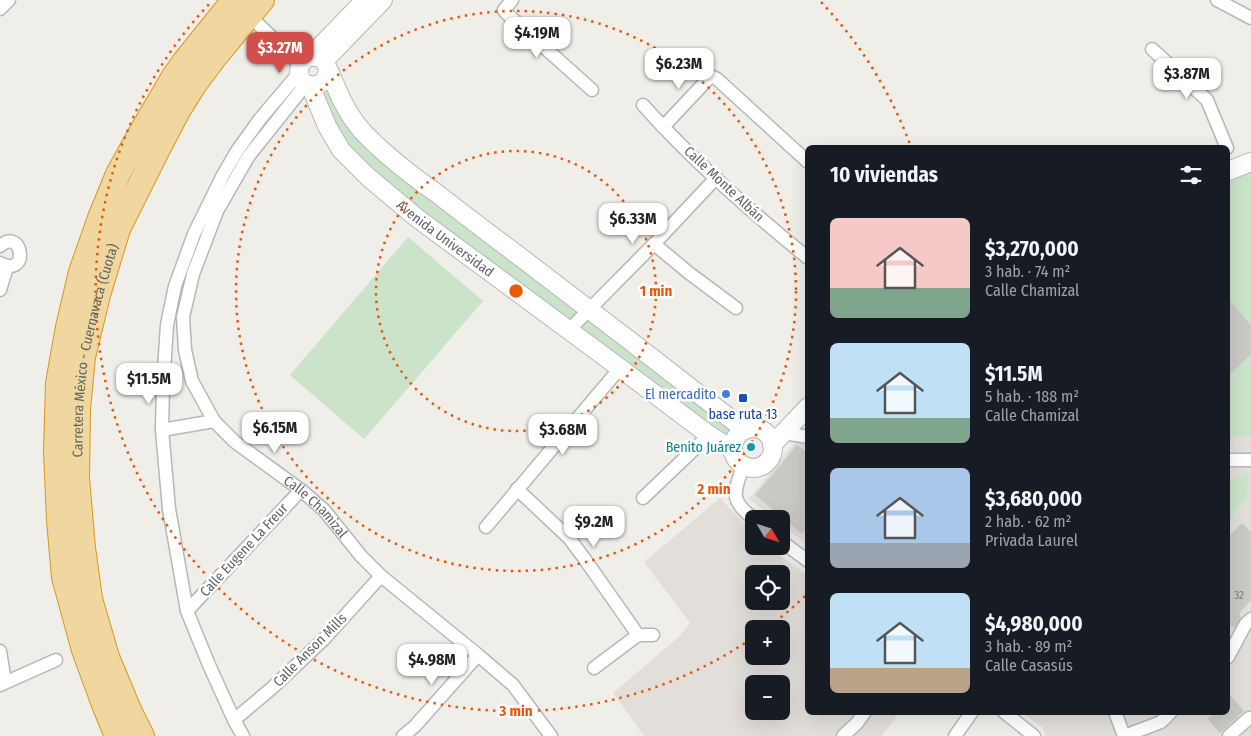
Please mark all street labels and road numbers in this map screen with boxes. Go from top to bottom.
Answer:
street label: Calle Monte Albán [680,143,768,225]
street label: Avenida Universidad [393,196,497,280]
street label: Carretera México - Cuernavaca (Cuota) [69,242,122,458]
street label: Calle Chamizal [280,472,351,541]
street label: Calle Eugene La Freur [196,500,292,600]
street label: Calle Anson Mills [270,610,350,690]

